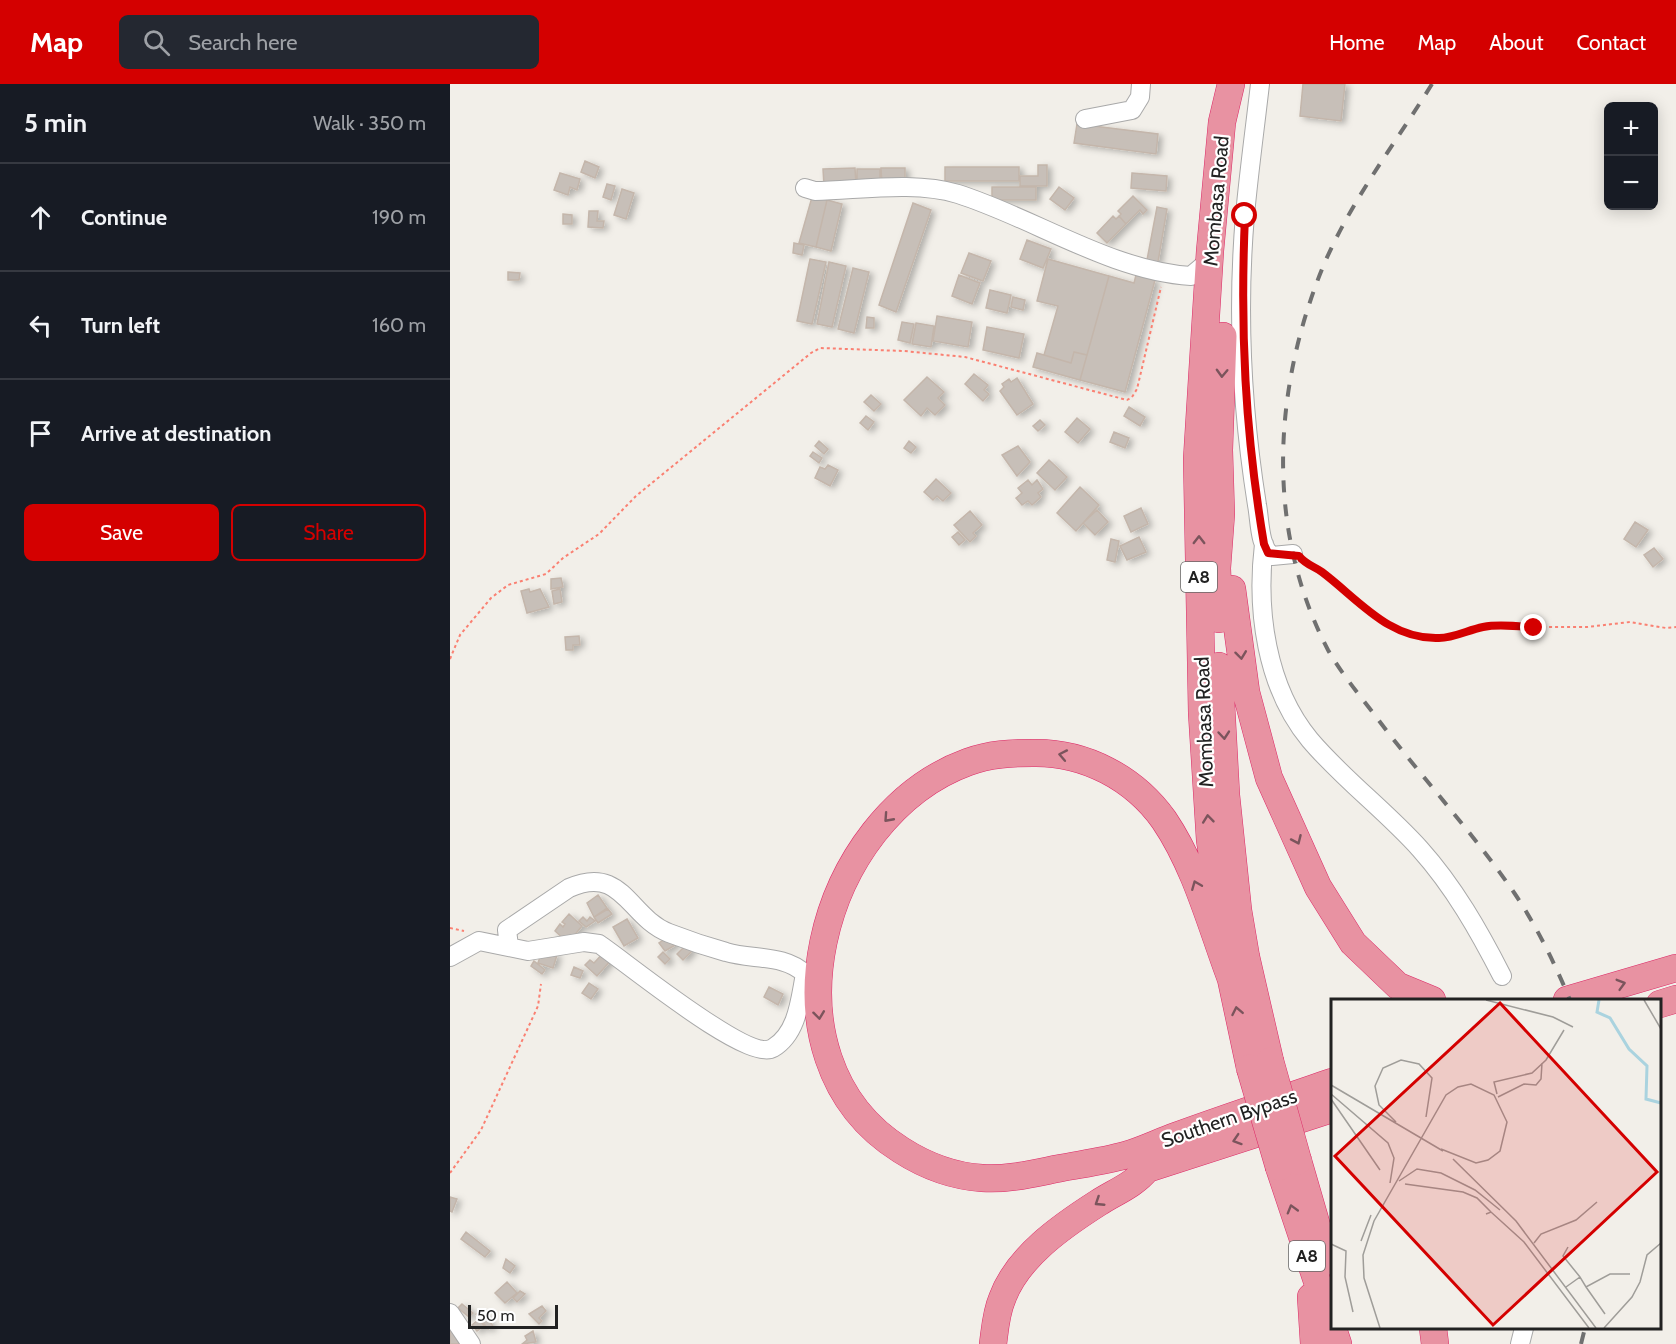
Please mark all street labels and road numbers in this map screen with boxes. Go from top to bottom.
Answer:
street label: Mombasa Road [1198,135,1234,267]
road number: A8 [1181,562,1217,592]
street label: Mombasa Road [1190,656,1218,788]
street label: Southern Bypass [1158,1084,1300,1152]
road number: A8 [1289,1241,1325,1271]

